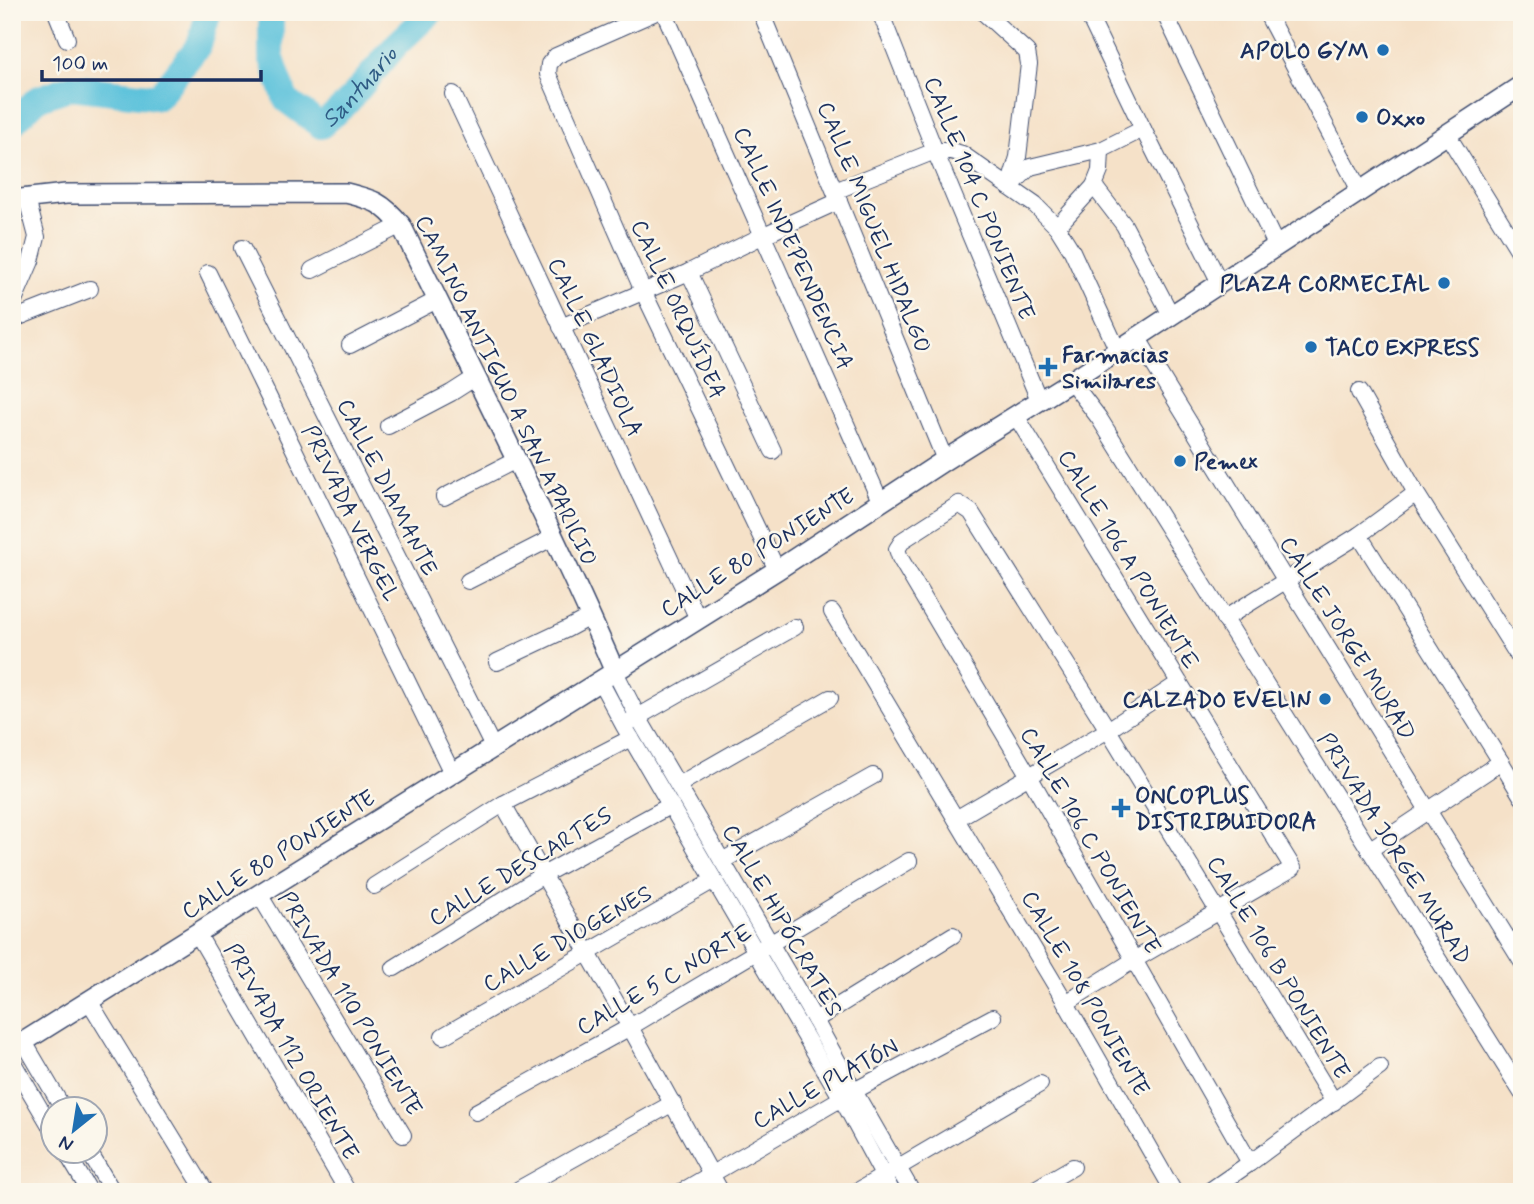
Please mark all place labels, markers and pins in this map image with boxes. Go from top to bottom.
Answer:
place label: APOLO GYM [1240,37,1369,67]
marker: APOLO GYM [1375,42,1391,58]
place label: Oxxo [1376,104,1425,134]
marker: Oxxo [1354,109,1370,125]
place label: PLAZA CORMECIAL [1220,270,1430,300]
marker: PLAZA CORMECIAL [1436,275,1452,291]
place label: TACO EXPRESS [1325,334,1480,364]
marker: TACO EXPRESS [1303,339,1319,355]
place label: Farmacias Similares [1062,341,1169,397]
marker: Farmacias Similares [1040,359,1056,375]
place label: Pemex [1194,448,1258,478]
marker: Pemex [1172,453,1188,469]
place label: CALZADO EVELIN [1122,686,1311,716]
marker: CALZADO EVELIN [1317,691,1333,707]
place label: ONCOPLUS DISTRIBUIDORA [1135,782,1317,838]
marker: ONCOPLUS DISTRIBUIDORA [1113,800,1129,816]

